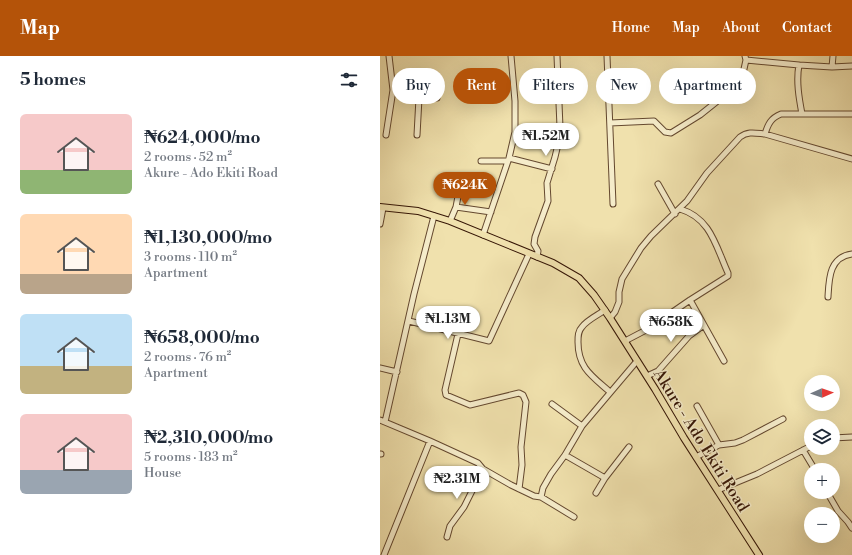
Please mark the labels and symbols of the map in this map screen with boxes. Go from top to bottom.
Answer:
pin: ₦1.52M [513,123,579,157]
pin: ₦624K [437,172,493,206]
pin: ₦1.13M [415,306,481,340]
pin: ₦658K [643,309,699,343]
street label: Akure - Ado Ekiti Road [649,365,753,516]
north arrow [804,375,840,411]
pin: ₦2.31M [424,466,490,500]

